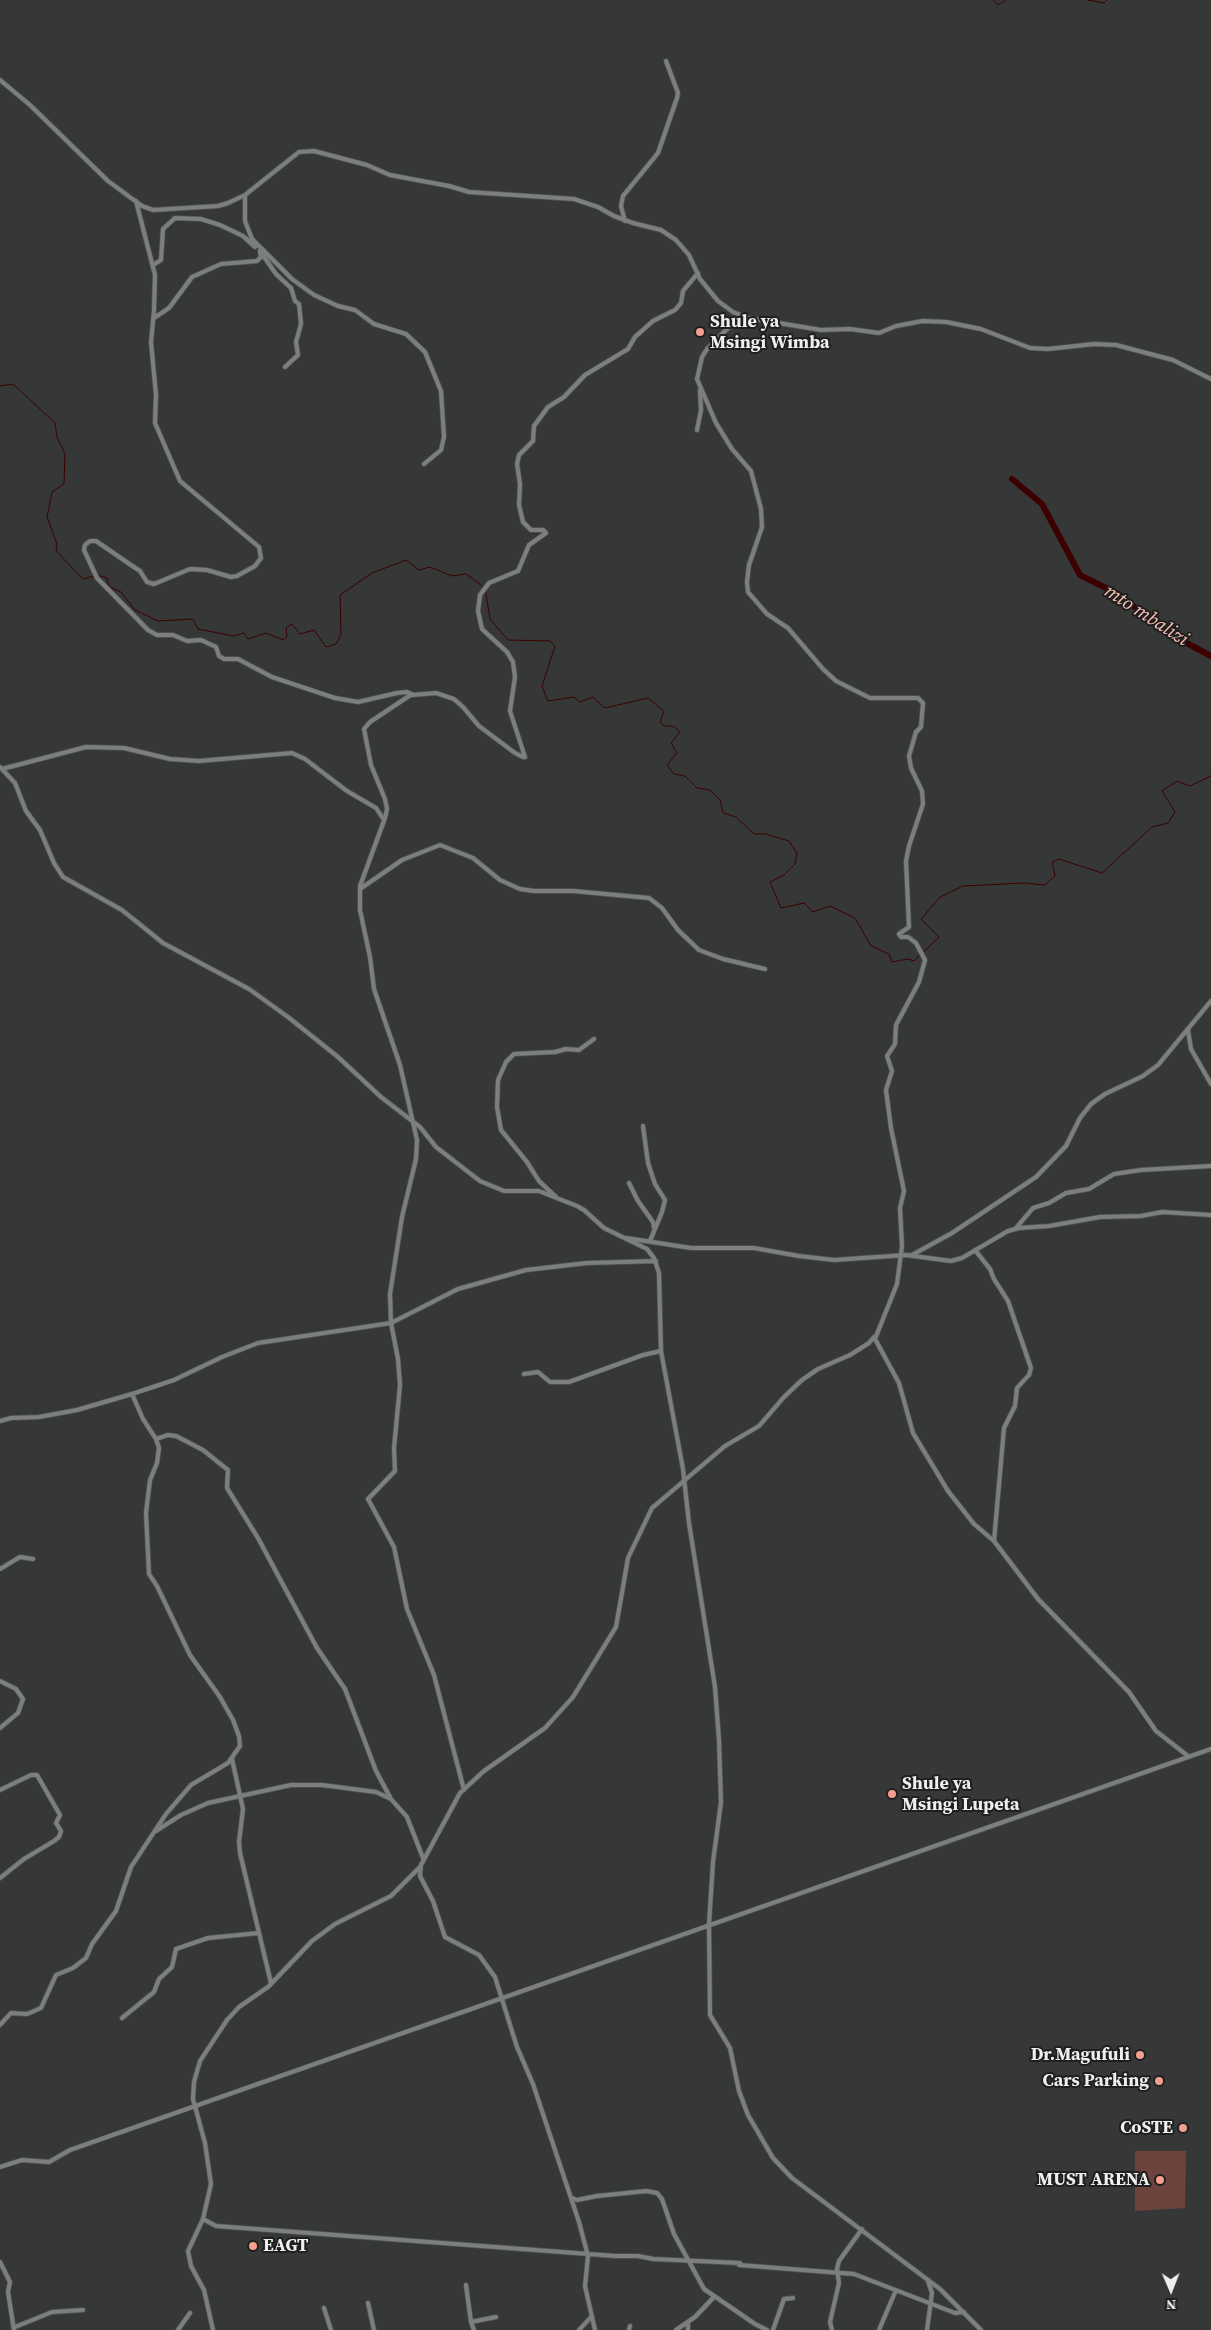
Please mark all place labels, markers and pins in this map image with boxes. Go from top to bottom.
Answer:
place label: Shule ya Msingi Wimba [710,311,830,354]
marker: Shule ya Msingi Wimba [694,326,706,338]
place label: Shule ya Msingi Lupeta [902,1773,1020,1816]
marker: Shule ya Msingi Lupeta [886,1788,898,1800]
place label: Dr.Magufuli [1031,2044,1130,2066]
marker: Dr.Magufuli [1134,2049,1146,2061]
place label: Cars Parking [1043,2070,1149,2092]
marker: Cars Parking [1153,2075,1165,2087]
place label: CoSTE [1120,2117,1173,2139]
marker: CoSTE [1177,2122,1189,2134]
place label: MUST ARENA [1037,2169,1150,2191]
marker: MUST ARENA [1154,2174,1166,2186]
place label: EAGT [263,2235,308,2257]
marker: EAGT [247,2240,259,2252]

